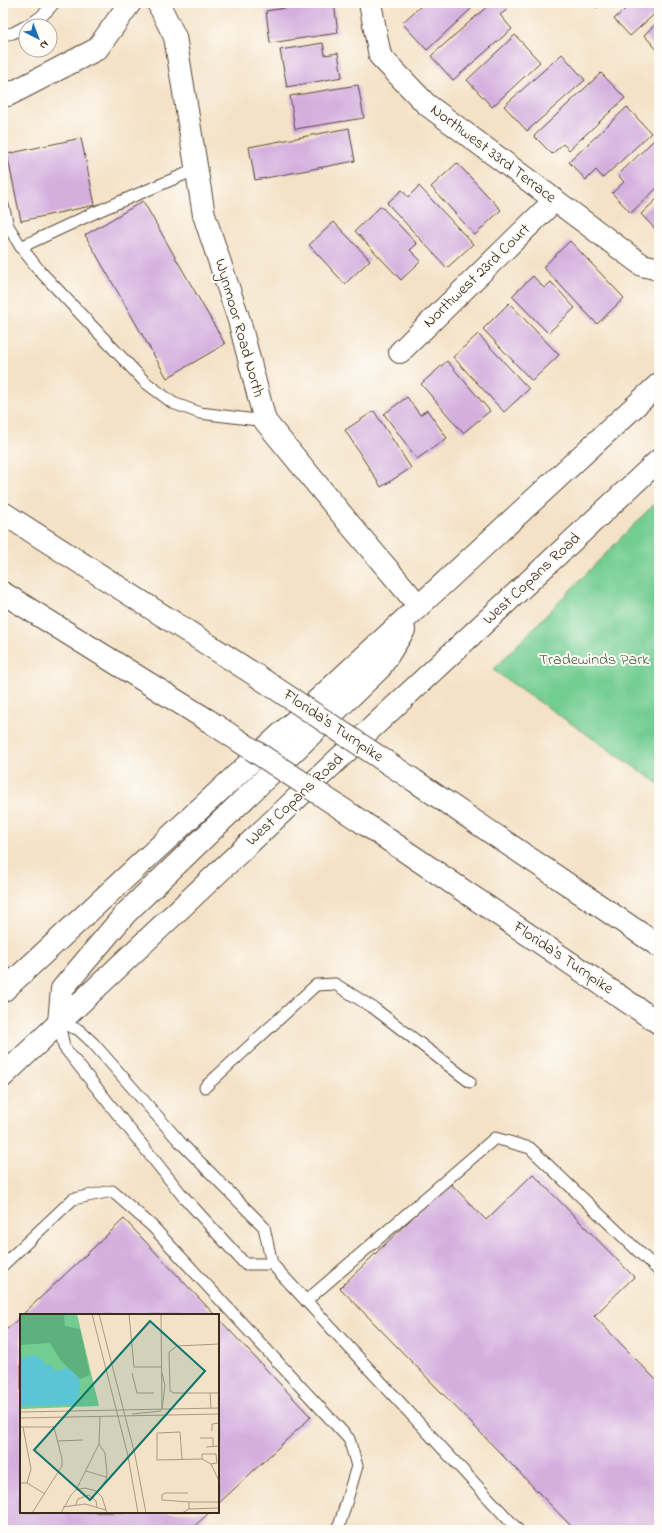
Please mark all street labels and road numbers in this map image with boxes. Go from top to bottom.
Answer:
street label: Northwest 33rd Terrace [425,99,562,210]
street label: Northwest 23rd Court [418,218,537,334]
street label: Wynmoor Road North [208,256,270,400]
street label: West Copans Road [478,527,586,631]
street label: Florida's Turnpike [277,683,389,769]
street label: West Copans Road [241,748,349,852]
street label: Florida's Turnpike [507,915,619,1001]

